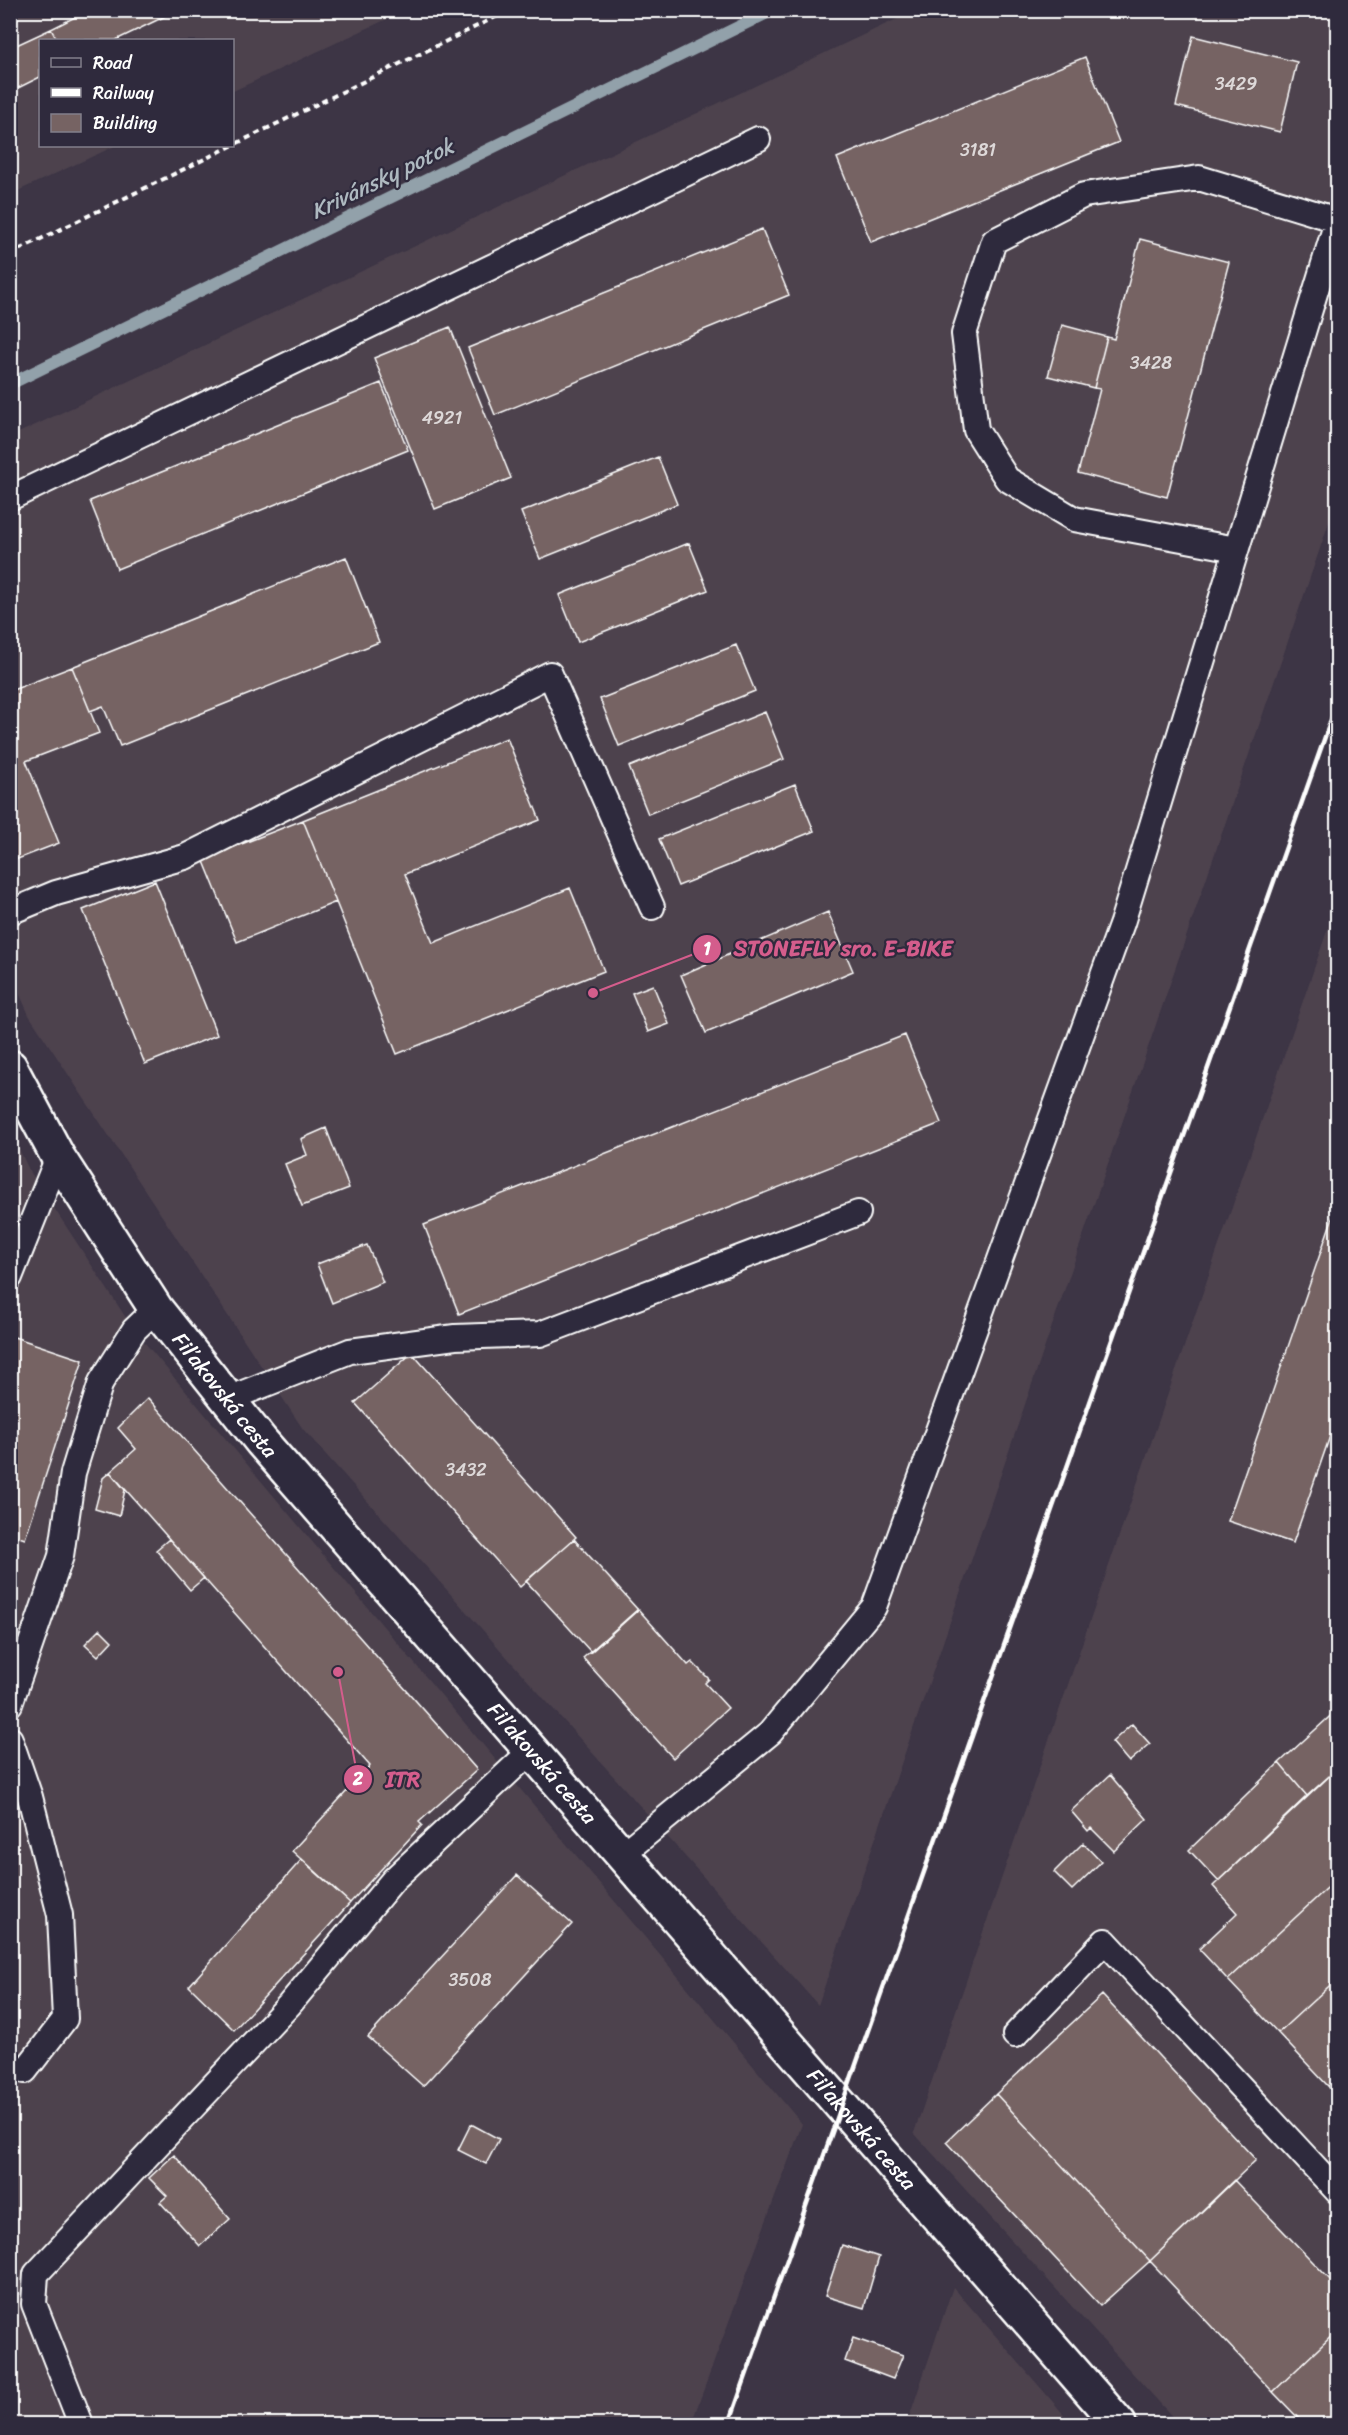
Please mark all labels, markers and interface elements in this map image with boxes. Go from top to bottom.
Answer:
legend [39,39,234,147]
text: Road [93,47,133,79]
house number: 3429 [1215,68,1257,100]
text: Railway [93,77,155,109]
text: Building [93,107,157,139]
water label: Krivánsky potok [304,126,462,230]
house number: 3181 [960,134,996,166]
house number: 3428 [1130,347,1172,379]
house number: 4921 [422,402,462,434]
callout: STONEFLY sro. E-BIKE [692,929,965,969]
text: STONEFLY sro. E-BIKE [733,929,954,968]
text: 1 [703,933,711,965]
street label: Fiľakovská cesta [162,1323,288,1467]
house number: 3432 [445,1454,487,1486]
street label: Fiľakovská cesta [477,1693,607,1834]
callout: ITR [343,1759,432,1799]
text: ITR [385,1760,421,1799]
text: 2 [352,1763,364,1795]
house number: 3508 [448,1964,492,1996]
street label: Fiľakovská cesta [797,2059,927,2200]

